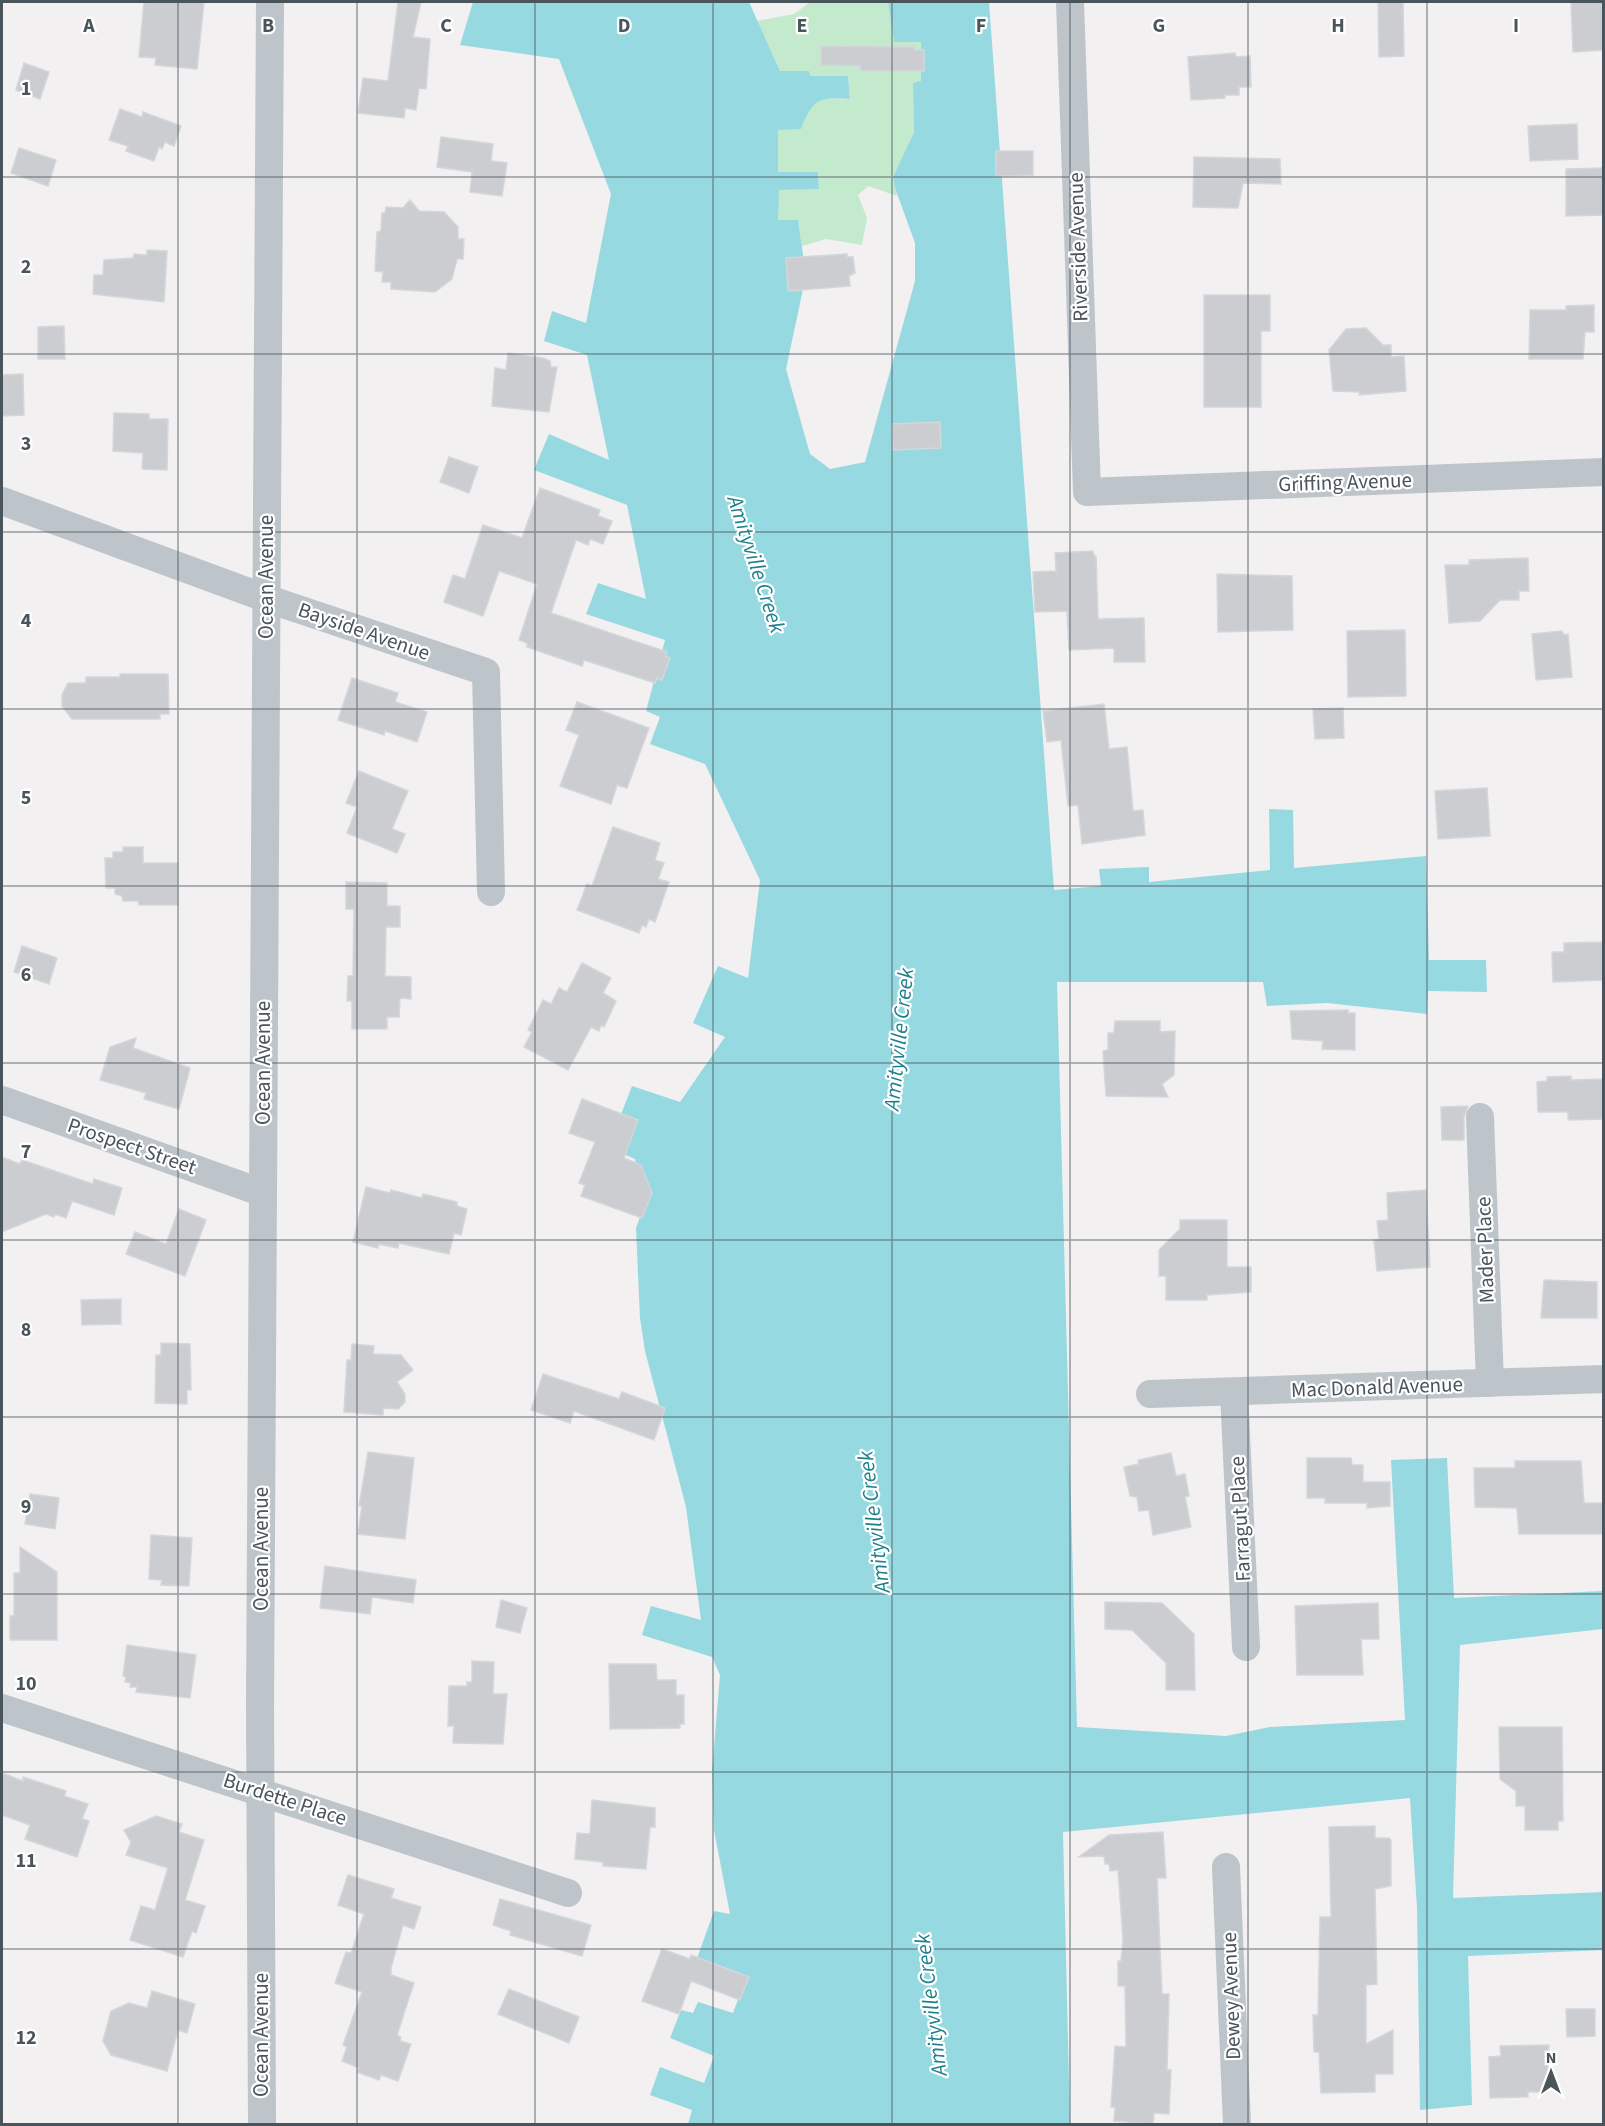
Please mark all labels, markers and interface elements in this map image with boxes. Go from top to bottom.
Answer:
text: A [82,12,95,40]
text: B [262,12,274,40]
text: C [440,12,452,40]
text: D [618,12,630,40]
text: E [797,12,807,40]
text: F [976,12,986,40]
text: G [1153,12,1165,40]
text: H [1331,12,1345,40]
text: I [1513,12,1519,40]
text: 1 [21,75,31,103]
street label: Riverside Avenue [1060,172,1096,322]
text: 2 [21,253,31,281]
text: 3 [21,430,31,458]
street label: Griffing Avenue [1278,465,1412,499]
water label: Amityville Creek [718,489,794,638]
street label: Ocean Avenue [251,515,281,639]
street label: Bayside Avenue [294,594,434,668]
text: 4 [21,607,32,635]
text: 5 [21,784,31,812]
text: 6 [21,961,31,989]
water label: Amityville Creek [875,966,922,1114]
street label: Ocean Avenue [248,1001,278,1125]
street label: Prospect Street [64,1110,200,1182]
text: 7 [21,1138,31,1166]
street label: Mader Place [1468,1196,1502,1304]
text: 8 [21,1316,31,1344]
street label: Mac Donald Avenue [1291,1369,1463,1405]
water label: Amityville Creek [849,1448,899,1597]
street label: Farragut Place [1222,1456,1258,1582]
street label: Ocean Avenue [246,1487,276,1611]
text: 9 [21,1493,31,1521]
text: 10 [15,1670,37,1698]
street label: Burdette Place [219,1765,351,1833]
text: 11 [15,1847,37,1875]
water label: Amityville Creek [906,1931,956,2080]
street label: Dewey Avenue [1214,1932,1248,2060]
street label: Ocean Avenue [246,1973,276,2097]
text: 12 [15,2024,37,2052]
north arrow [1521,2042,1581,2102]
text: N [1546,2047,1556,2069]

